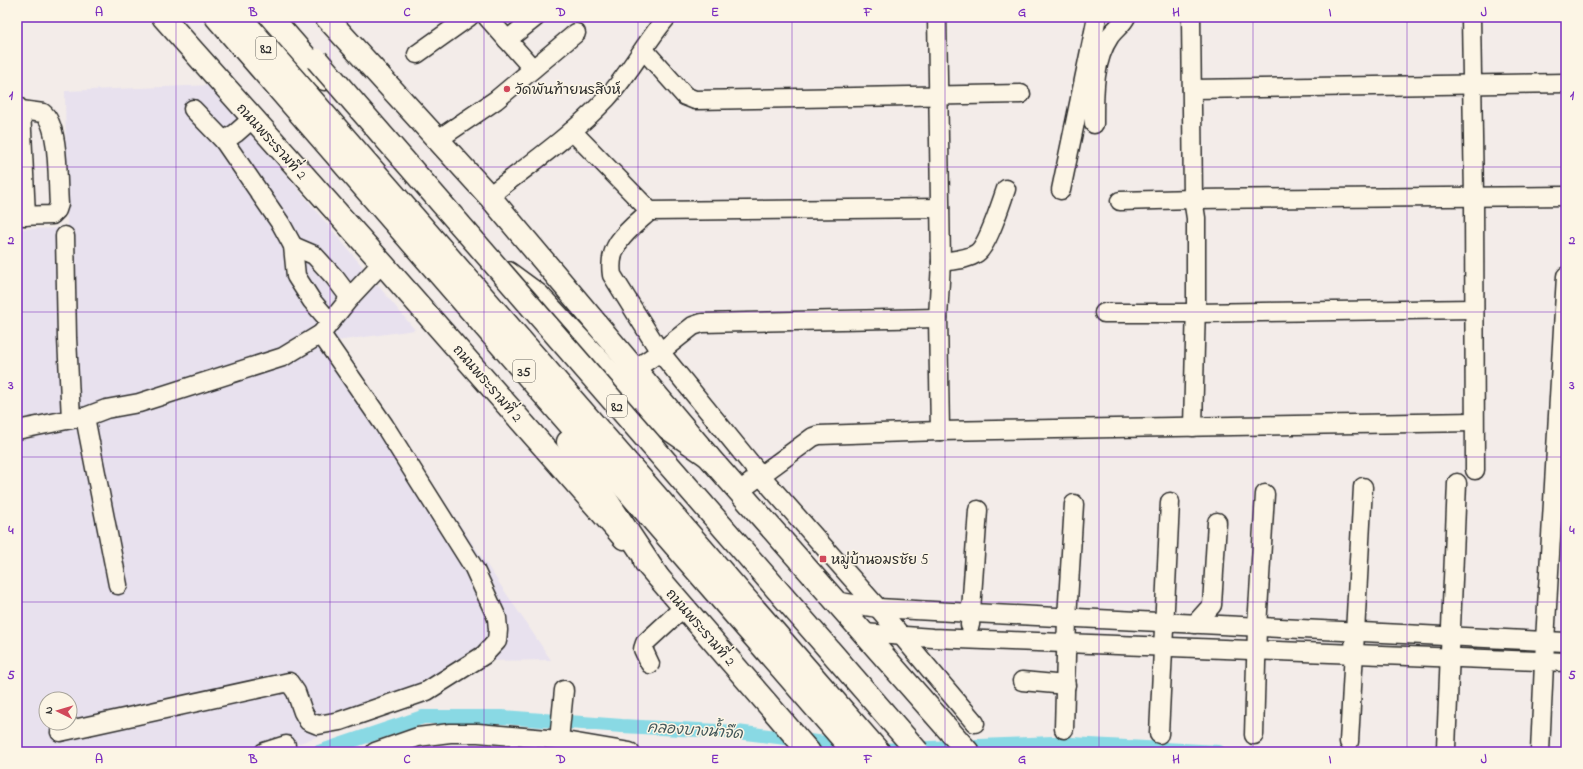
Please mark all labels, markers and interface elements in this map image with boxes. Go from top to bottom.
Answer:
text: A [95,3,103,22]
text: B [248,3,258,22]
text: C [403,3,411,22]
text: D [555,3,566,22]
text: E [711,3,719,22]
text: F [863,3,873,22]
text: G [1018,3,1026,22]
text: H [1172,3,1180,22]
text: I [1328,3,1332,22]
text: J [1481,3,1487,22]
road number: 82 [256,37,276,59]
place label: วัดพันท้ายนรสิงห์ [515,80,621,101]
marker: วัดพันท้ายนรสิงห์ [502,84,512,94]
text: 1 [9,86,14,105]
text: 1 [1570,86,1575,105]
street label: ถนนพระรามที่ 2 [231,96,314,185]
text: 2 [7,231,15,250]
text: 2 [1568,231,1576,250]
street label: ถนนพระรามที่ 2 [447,338,530,427]
road number: 35 [513,360,535,382]
text: 3 [7,376,14,395]
text: 3 [1568,376,1575,395]
road number: 82 [607,395,627,417]
text: 4 [7,521,14,540]
text: 4 [1568,521,1575,540]
place label: หมู่บ้านอมรชัย 5 [831,550,929,571]
marker: หมู่บ้านอมรชัย 5 [818,554,828,564]
street label: ถนนพระรามที่ 2 [660,582,743,671]
text: 5 [7,666,15,685]
text: 5 [1568,666,1576,685]
north arrow [38,691,78,731]
text: N [41,706,57,715]
water label: คลองบางน้ำจืด [647,713,744,745]
text: A [95,750,103,769]
text: B [248,750,258,769]
text: C [403,750,411,769]
text: D [555,750,566,769]
text: E [711,750,719,769]
text: F [863,750,873,769]
text: G [1018,750,1026,769]
text: H [1172,750,1180,769]
text: I [1328,750,1332,769]
text: J [1481,750,1487,769]

